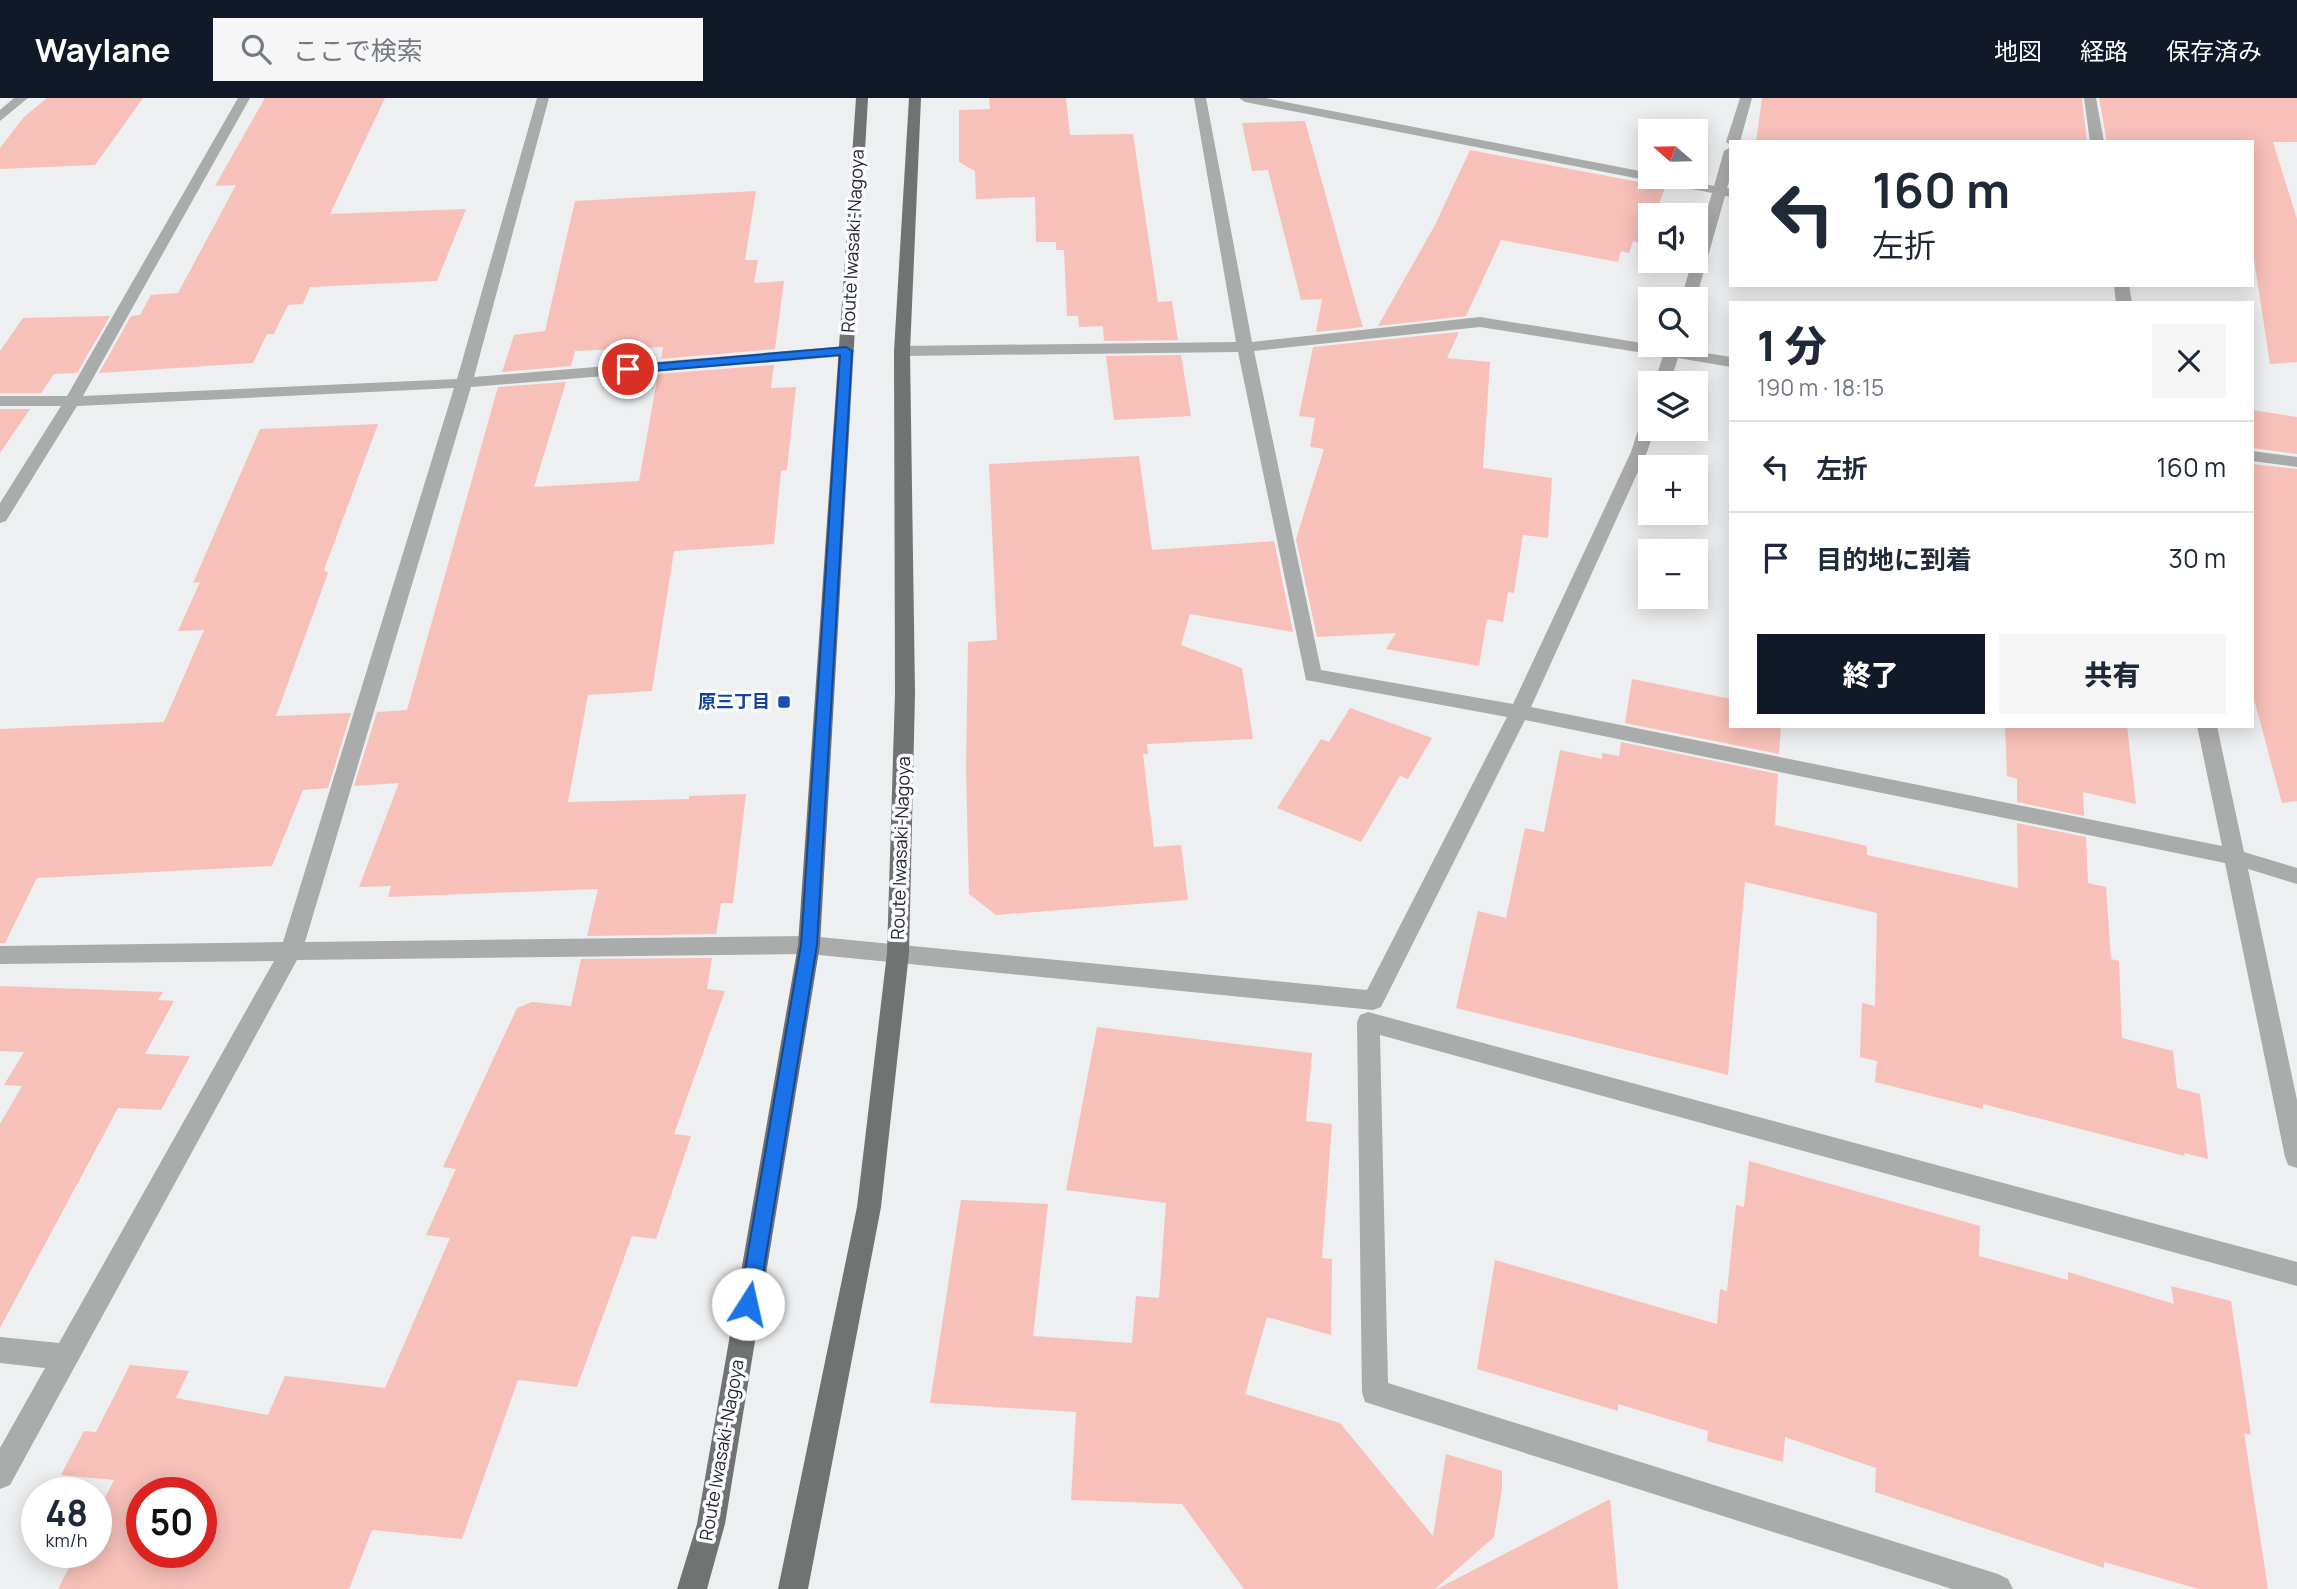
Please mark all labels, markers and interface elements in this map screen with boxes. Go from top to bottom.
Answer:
search box [213,18,703,81]
text: Waylane [35,27,171,72]
icon: search [237,30,275,68]
text: ここで検索 [293,32,423,68]
text: 地図 [1994,34,2042,67]
text: 経路 [2080,34,2128,67]
text: 保存済み [2166,34,2262,67]
north arrow [1638,119,1708,189]
map controls [1638,119,1708,609]
street label: Route Iwasaki-Nagoya [835,149,869,333]
text: 160 m [1872,156,2010,223]
icon: left [1757,168,1848,259]
button: sound [1638,203,1708,273]
text: 左折 [1872,223,1936,267]
button: search [1638,287,1708,357]
text: 1 分 [1757,316,1826,374]
button: close [2152,324,2226,398]
pin [598,339,658,399]
icon: arrive [609,350,647,388]
button: layers [1638,371,1708,441]
text: 190 m · 18:15 [1757,371,1884,403]
icon: left [1757,448,1795,486]
text: 160 m [2157,449,2226,485]
text: 左折 [1816,450,1868,486]
button: + [1638,455,1708,525]
button: − [1638,539,1708,609]
icon: arrive [1757,539,1795,577]
text: 30 m [2169,540,2226,576]
text: 目的地に到着 [1816,541,1972,577]
button: 終了 [1757,634,1985,714]
button: 共有 [1999,634,2226,714]
place label: 原三丁目 [698,689,770,713]
marker: 原三丁目 [776,694,792,710]
street label: Route Iwasaki-Nagoya [885,756,915,940]
position arrow [711,1267,785,1341]
street label: Route Iwasaki-Nagoya [693,1357,749,1542]
speed limit sign: 50 [126,1477,217,1568]
text: 48 [45,1489,88,1537]
text: km/h [46,1528,87,1552]

